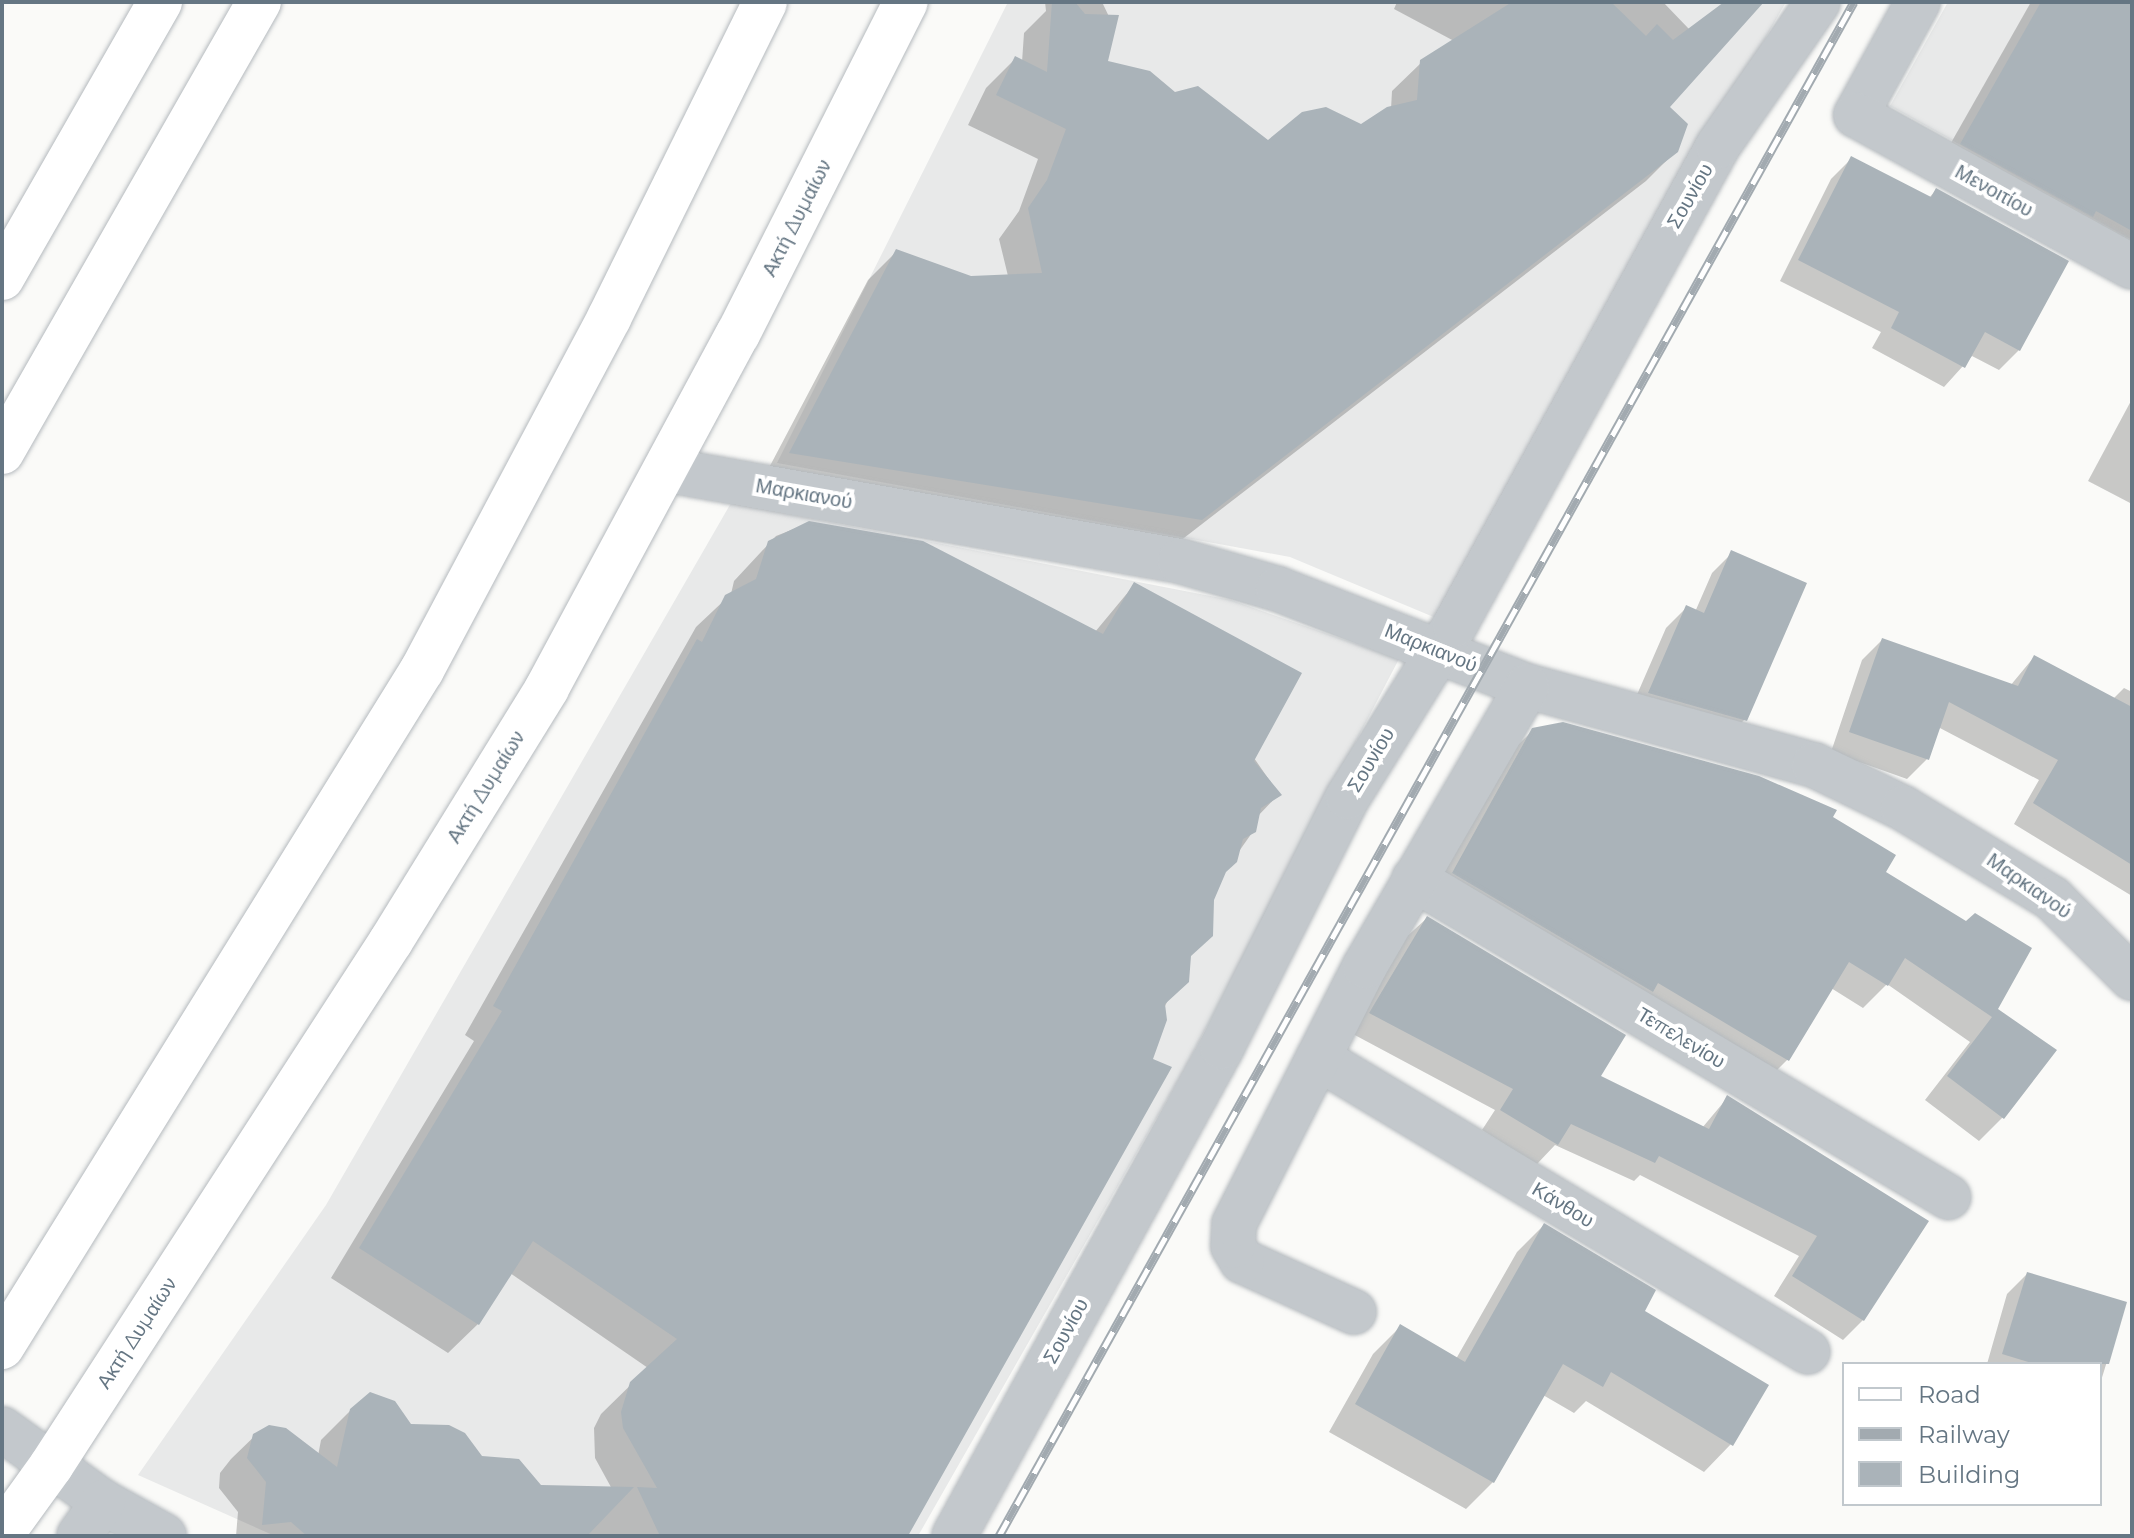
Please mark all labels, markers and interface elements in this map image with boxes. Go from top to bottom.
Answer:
street label: Ακτή Δυμαίων [757,156,837,280]
street label: Σουνίου [1662,159,1718,233]
street label: Μενοιτίου [1951,160,2037,222]
street label: Μαρκιανού [754,474,854,514]
street label: Μαρκιανού [1381,619,1481,677]
street label: Σουνίου [1342,723,1400,797]
street label: Ακτή Δυμαίων [442,726,530,848]
street label: Μαρκιανού [1982,848,2076,924]
street label: Τεπελενίου [1633,1002,1729,1074]
street label: Κάνθου [1528,1177,1598,1233]
street label: Ακτή Δυμαίων [92,1273,182,1393]
street label: Σουνίου [1038,1294,1094,1368]
legend [1842,1362,2102,1506]
text: Road [1918,1380,1981,1409]
text: Railway [1918,1420,2010,1449]
text: Building [1918,1460,2021,1489]

